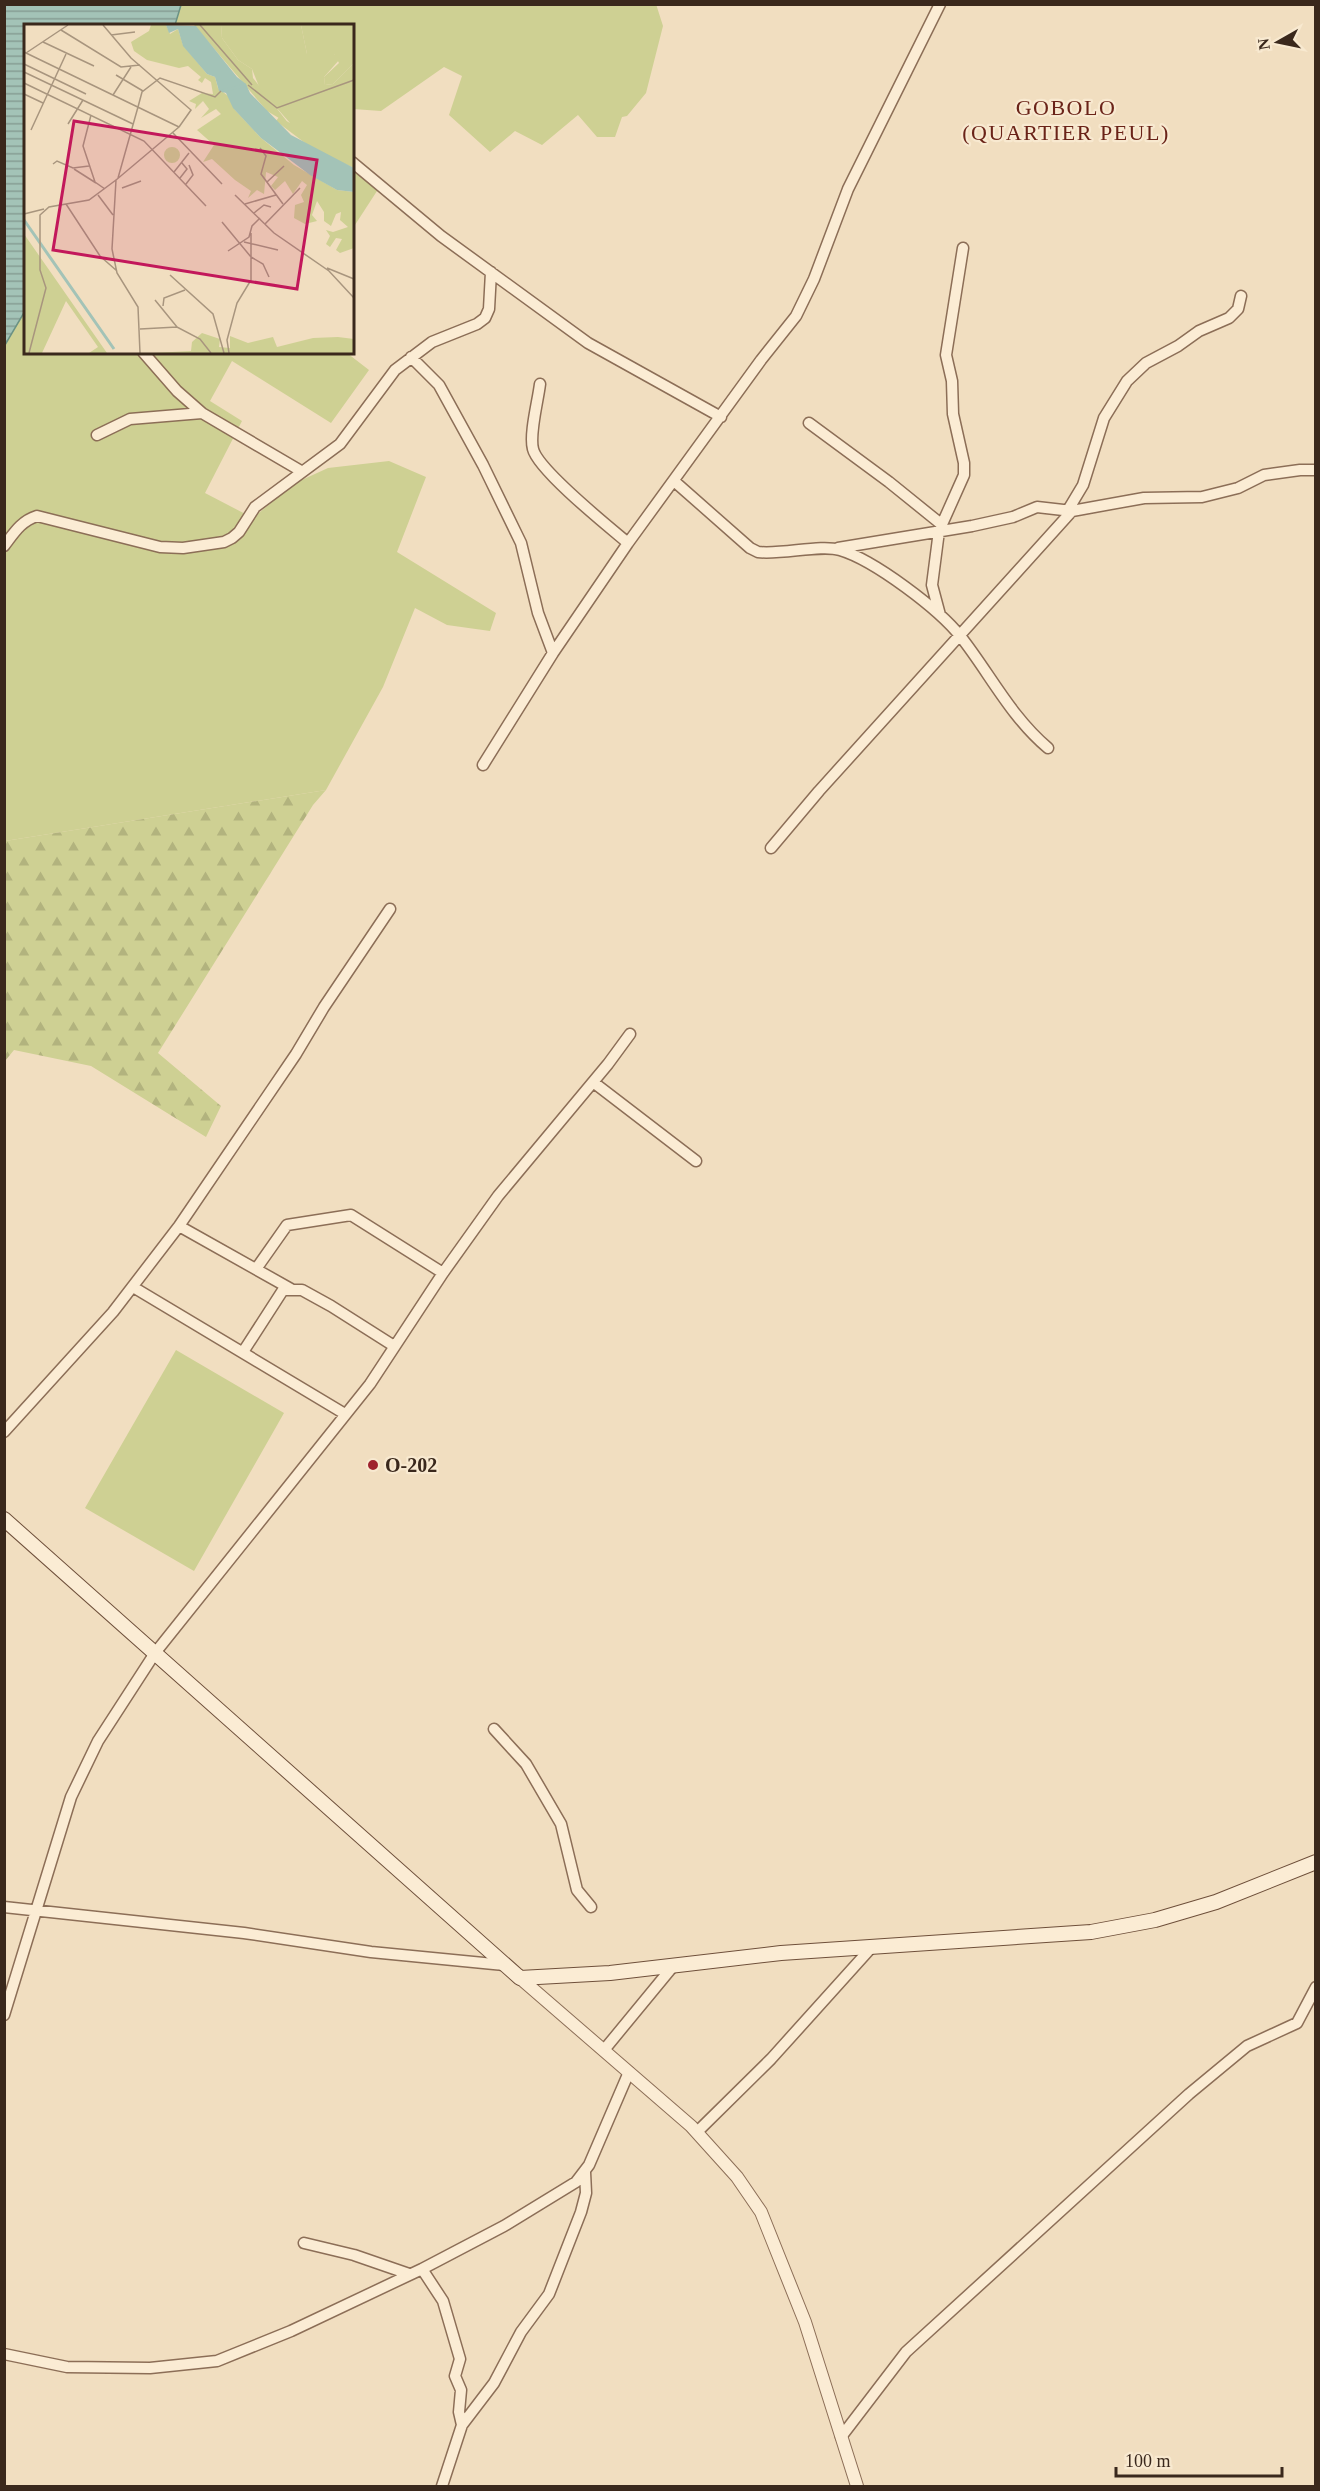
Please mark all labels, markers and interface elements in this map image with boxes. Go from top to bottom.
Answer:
north arrow [1248,12,1308,72]
inset map [24,24,354,354]
text: N [1254,37,1273,51]
district label: GOBOLO (QUARTIER PEUL) [962,95,1170,145]
place label: O-202 [385,1454,437,1476]
marker: O-202 [366,1458,380,1472]
scale bar [1116,2440,1282,2478]
text: 100 m [1125,2451,1171,2471]

